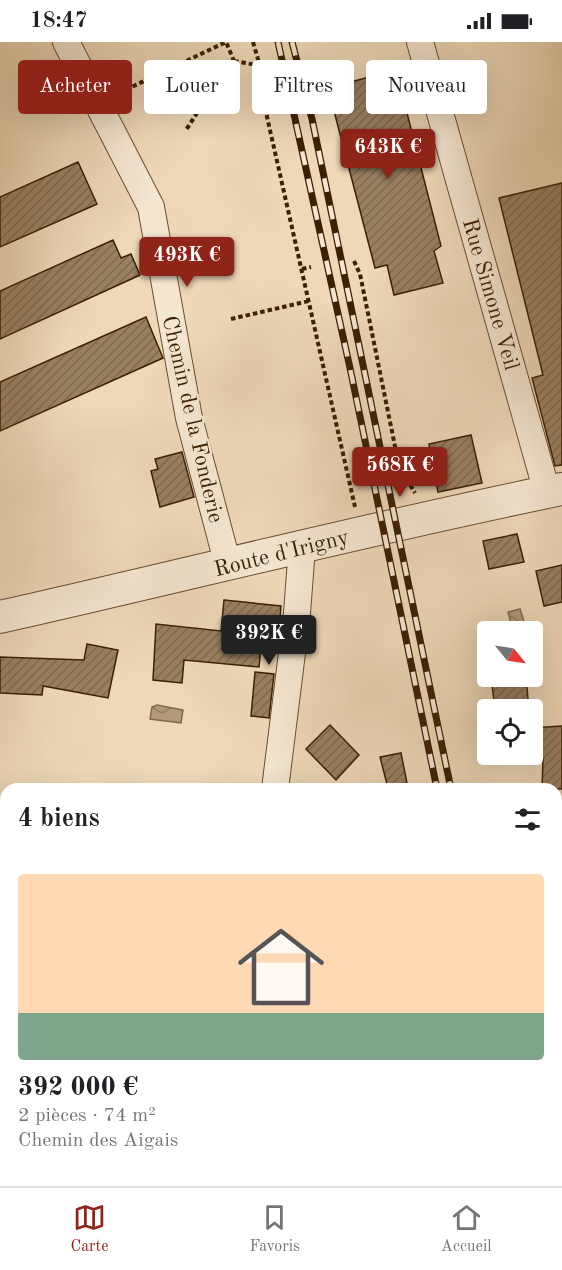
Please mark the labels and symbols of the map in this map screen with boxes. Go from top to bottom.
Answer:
pin: 643K € [339,129,437,180]
street label: Rue Simone Veil [458,216,522,373]
pin: 493K € [138,237,236,288]
street label: Chemin de la Fonderie [158,314,227,525]
pin: 568K € [351,447,449,498]
street label: Route d'Irigny [212,526,352,581]
pin: 392K € [220,615,318,666]
north arrow [477,621,543,687]

